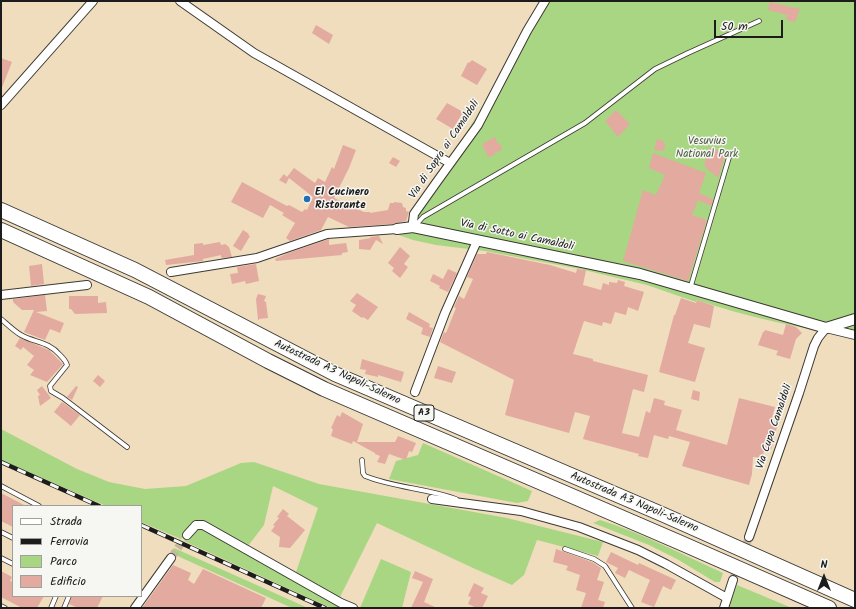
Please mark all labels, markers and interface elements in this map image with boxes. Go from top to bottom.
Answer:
scale bar [716,12,785,38]
text: 50 m [721,17,748,36]
street label: Via di Sopra ai Camaldoli [407,98,483,202]
park label: Vesuvius National Park [676,135,738,161]
place label: El Cucinero Ristorante [315,186,369,212]
marker: El Cucinero Ristorante [302,194,312,204]
street label: Via di Sotto ai Camaldoli [459,218,575,254]
street label: Autostrada A3 Napoli-Salerno [272,338,402,408]
street label: Via Cupa Camaldoli [754,383,796,471]
road number: A3 [414,405,434,421]
street label: Autostrada A3 Napoli-Salerno [568,470,700,536]
legend [12,505,142,597]
text: Strada [50,512,82,531]
text: Ferrovia [50,532,89,551]
text: Parco [50,552,77,571]
text: N [821,556,827,574]
north arrow [804,557,844,597]
text: Edificio [50,572,86,591]

